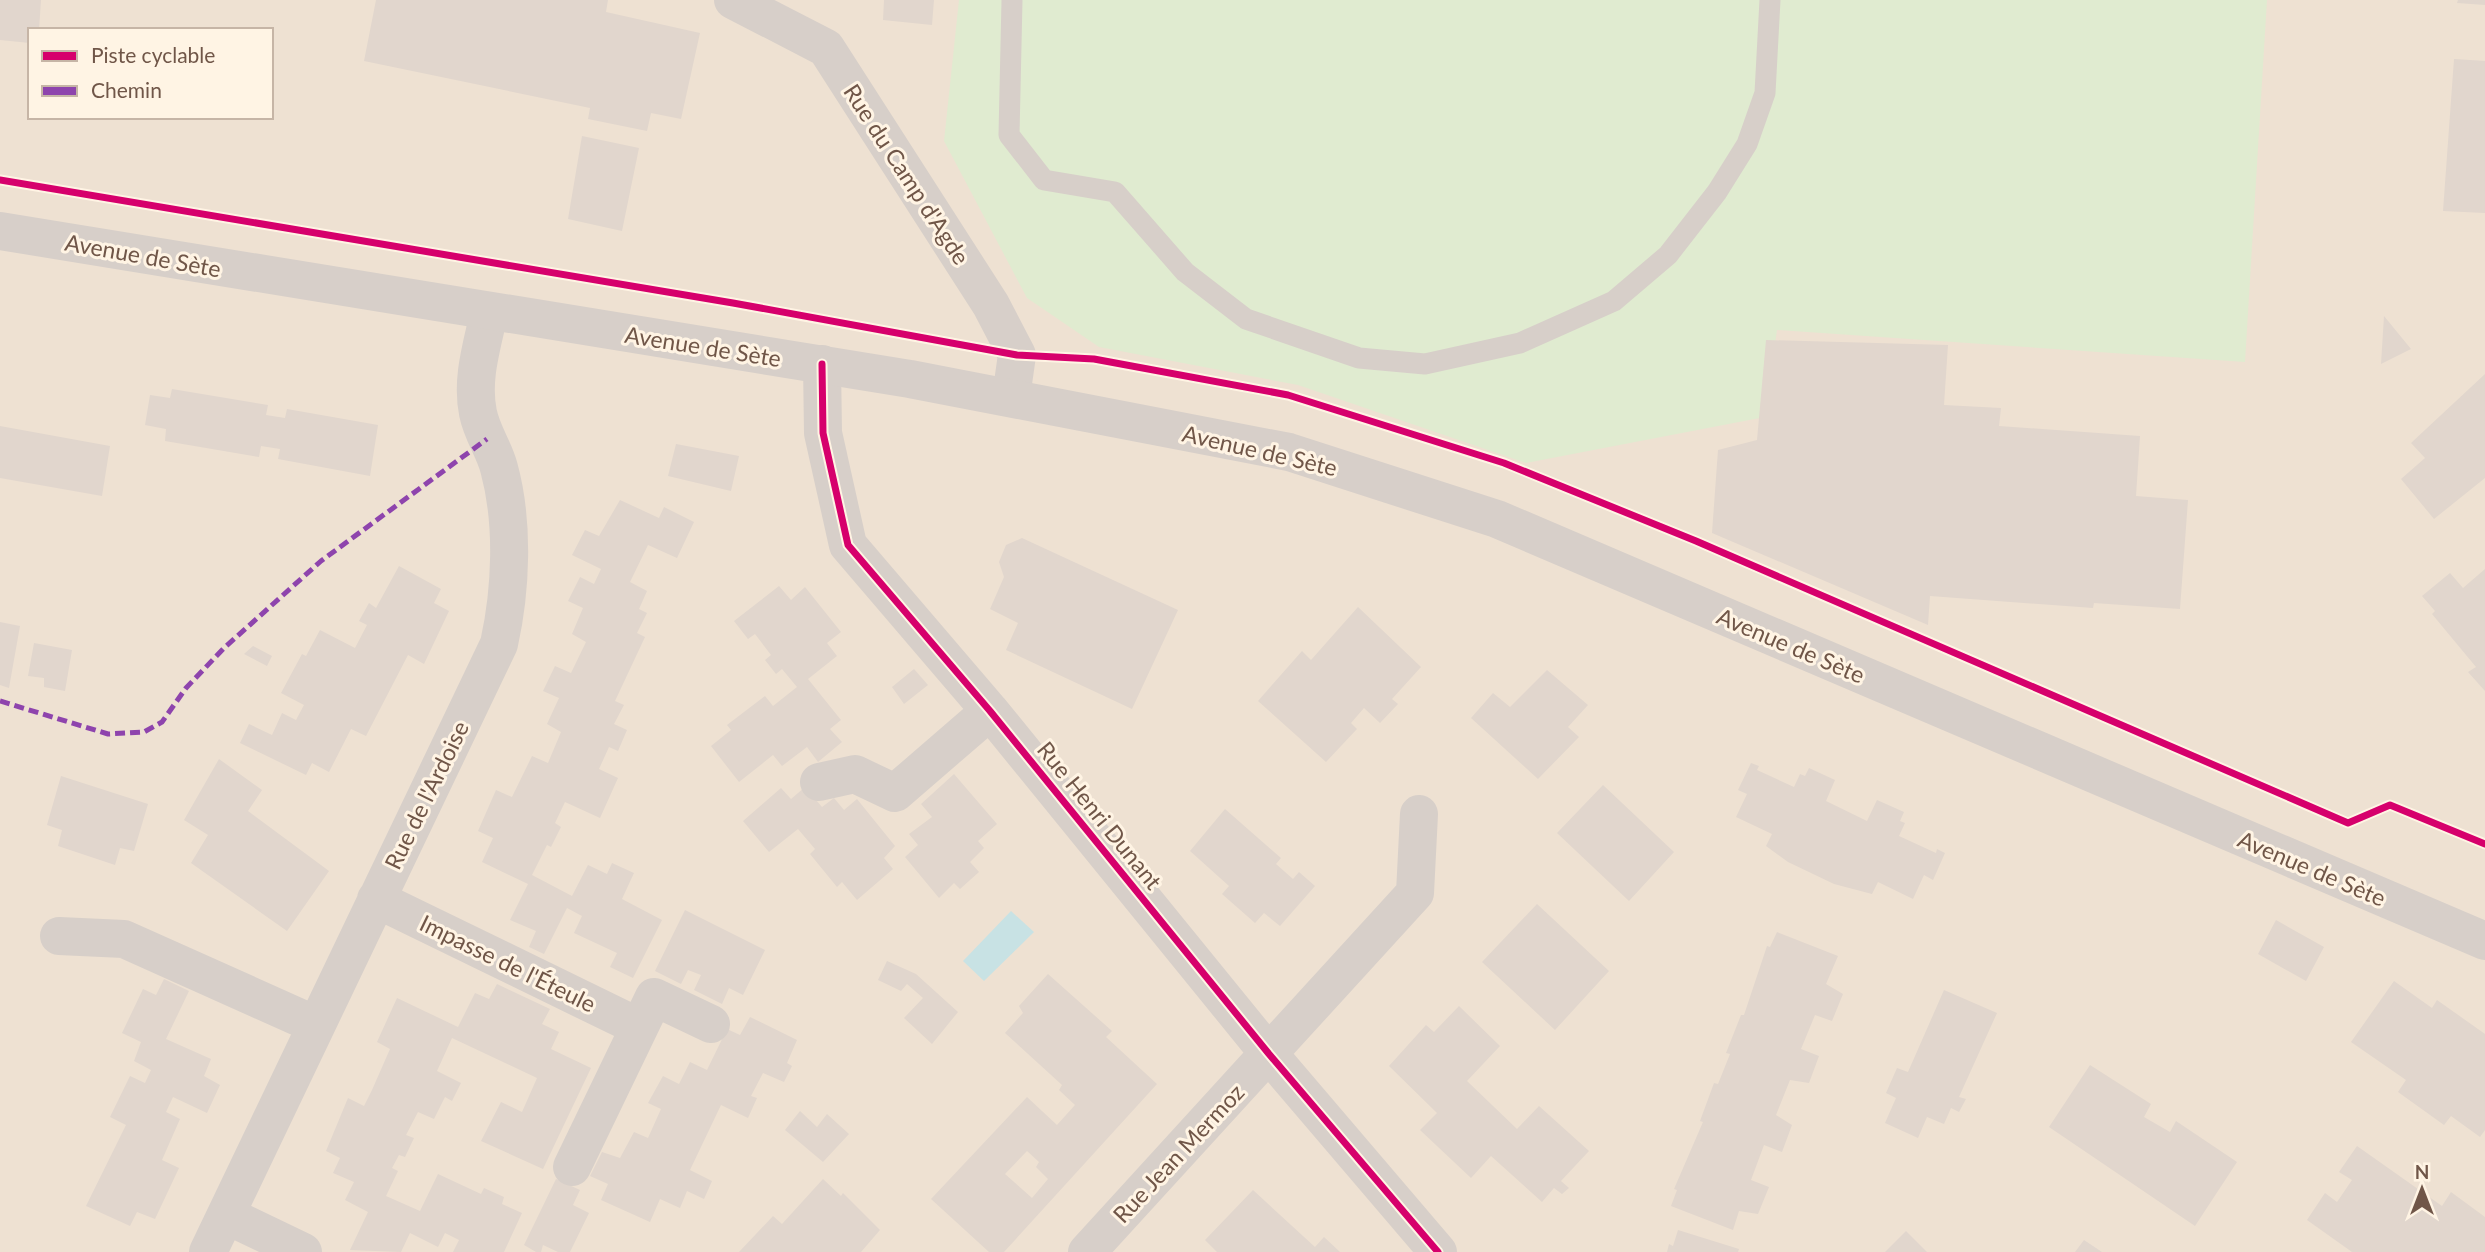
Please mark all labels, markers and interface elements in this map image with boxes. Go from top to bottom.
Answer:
legend [28,28,273,119]
text: Piste cyclable [91,42,215,67]
text: Chemin [91,77,162,102]
street label: Rue du Camp d'Agde [838,79,976,269]
street label: Avenue de Sète [63,228,223,282]
street label: Avenue de Sète [623,320,783,372]
street label: Avenue de Sète [1180,419,1340,481]
street label: Avenue de Sète [1713,601,1869,689]
street label: Rue de l'Ardoise [378,716,474,874]
street label: Rue Henri Dunant [1032,735,1169,895]
street label: Avenue de Sète [2234,824,2390,912]
street label: Impasse de l'Éteule [416,908,600,1018]
street label: Rue Jean Mermoz [1107,1078,1249,1228]
north arrow [2387,1154,2457,1224]
text: N [2415,1160,2429,1183]

